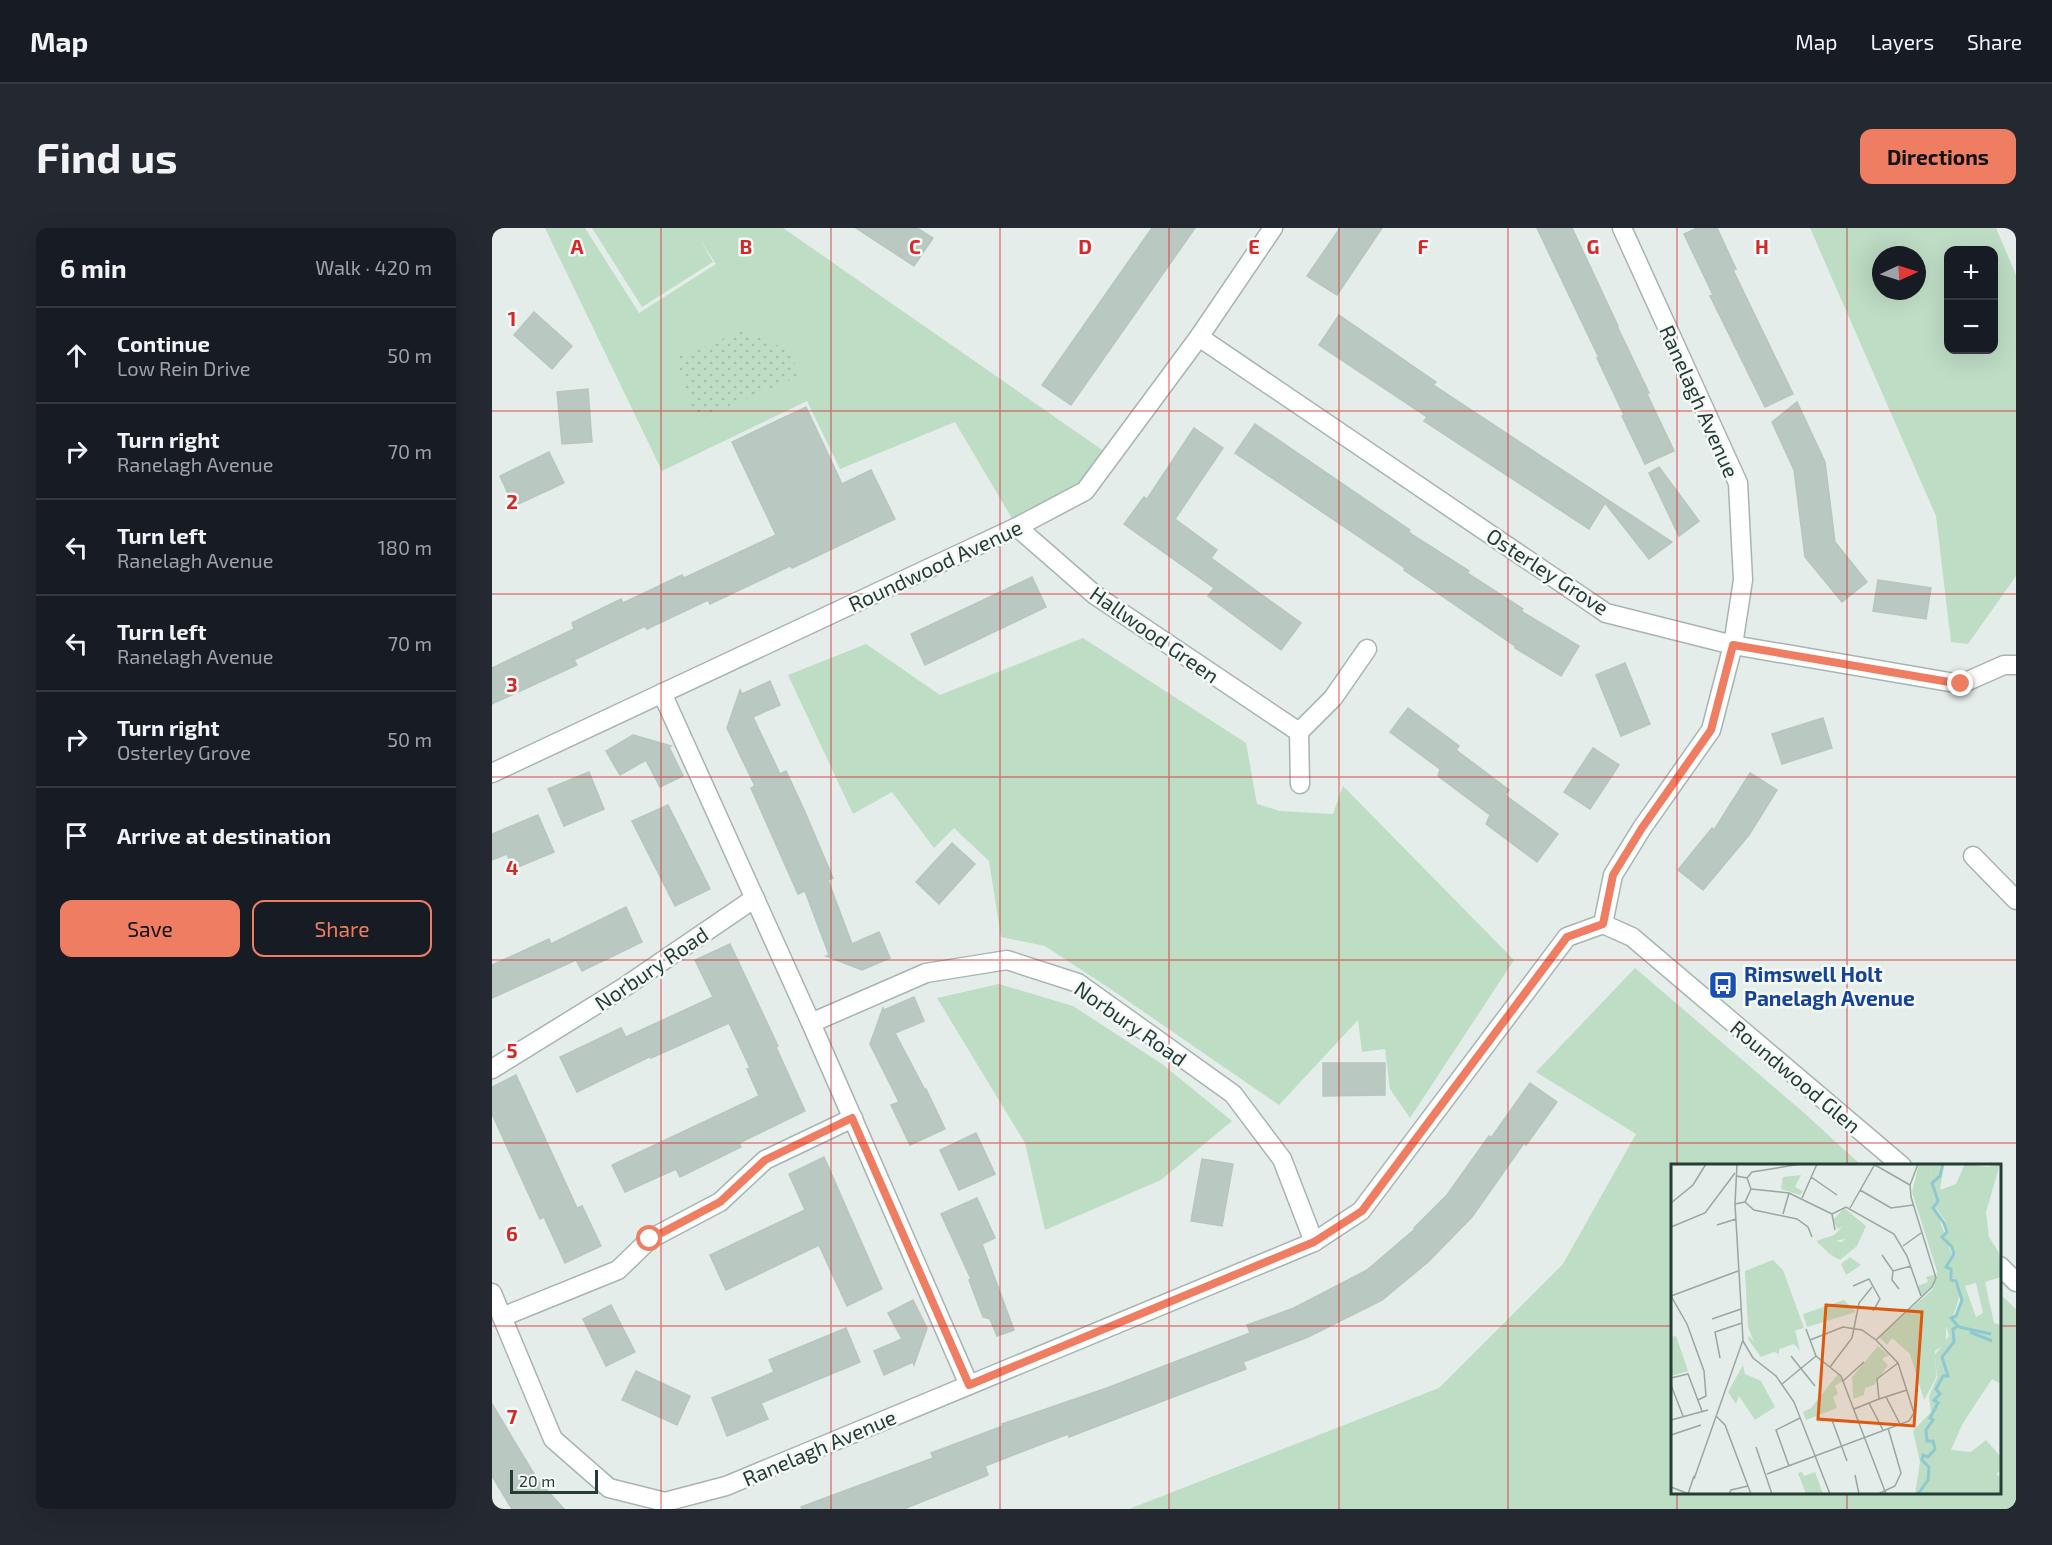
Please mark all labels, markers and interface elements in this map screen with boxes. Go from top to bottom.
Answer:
text: Map [30,24,88,58]
text: Map [1795,29,1837,54]
text: Layers [1870,29,1934,54]
text: Share [1967,29,2022,54]
button: Directions [1860,129,2016,184]
text: Find us [36,131,178,181]
text: A [570,234,584,258]
text: B [740,234,752,258]
text: C [909,234,921,258]
text: D [1078,234,1092,258]
text: E [1248,234,1260,258]
text: F [1417,234,1429,258]
text: G [1587,234,1599,258]
text: H [1755,234,1769,258]
north arrow [1872,246,1926,300]
map controls [1944,246,1998,354]
button: + [1944,246,1998,300]
text: 6 min [60,252,127,283]
text: Walk · 420 m [315,255,432,279]
button: − [1944,300,1998,354]
text: 1 [508,306,516,330]
street label: Ranelagh Avenue [1655,321,1745,481]
text: Continue [117,330,210,356]
icon: ahead [60,339,93,372]
text: 50 m [387,343,432,367]
text: Low Rein Drive [117,356,251,380]
text: Turn right [117,426,219,452]
icon: right [60,435,93,468]
text: 70 m [388,439,432,463]
text: Ranelagh Avenue [117,452,273,476]
text: 2 [506,489,518,513]
street label: Roundwood Avenue [844,514,1026,616]
text: Turn left [117,522,206,548]
street label: Osterley Grove [1482,522,1614,620]
icon: left [60,531,93,564]
text: 180 m [378,535,432,559]
text: Ranelagh Avenue [117,548,273,572]
street label: Hallwood Green [1086,580,1224,688]
text: Turn left [117,618,206,644]
icon: left [60,627,93,660]
text: 70 m [388,631,432,655]
text: Ranelagh Avenue [117,644,273,668]
route end [1947,670,1973,696]
text: 3 [506,672,518,696]
text: Turn right [117,714,219,740]
icon: right [60,723,93,756]
text: 50 m [387,727,432,751]
text: Osterley Grove [117,740,251,764]
icon: arrive [60,819,93,852]
text: Arrive at destination [117,822,331,848]
text: 4 [506,855,519,879]
button: Save [60,900,240,957]
button: Share [252,900,432,957]
street label: Norbury Road [590,921,712,1015]
place label: Rimswell Holt Panelagh Avenue [1744,961,1915,1010]
bus stop icon: Rimswell Holt Panelagh Avenue [1707,969,1739,1001]
street label: Norbury Road [1070,975,1192,1071]
street label: Roundwood Glen [1726,1014,1866,1138]
text: 5 [506,1038,518,1062]
inset map [1671,1164,2001,1494]
text: 6 [506,1221,518,1245]
route start [636,1225,662,1251]
street label: Ranelagh Avenue [739,1403,899,1491]
text: 7 [507,1404,518,1428]
scale bar [510,1467,598,1494]
text: 20 m [519,1471,555,1490]

